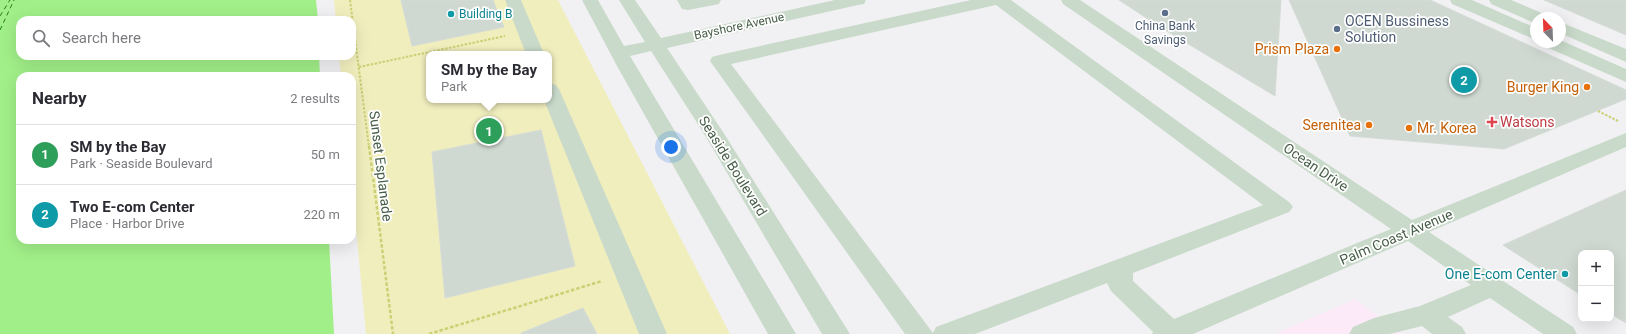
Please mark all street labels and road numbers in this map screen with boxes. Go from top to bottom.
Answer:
street label: Bayshore Avenue [693,10,785,42]
street label: Sunset Esplanade [366,110,396,222]
street label: Seaside Boulevard [696,113,770,219]
street label: Ocean Drive [1281,139,1351,195]
street label: Palm Coast Avenue [1337,206,1455,268]

